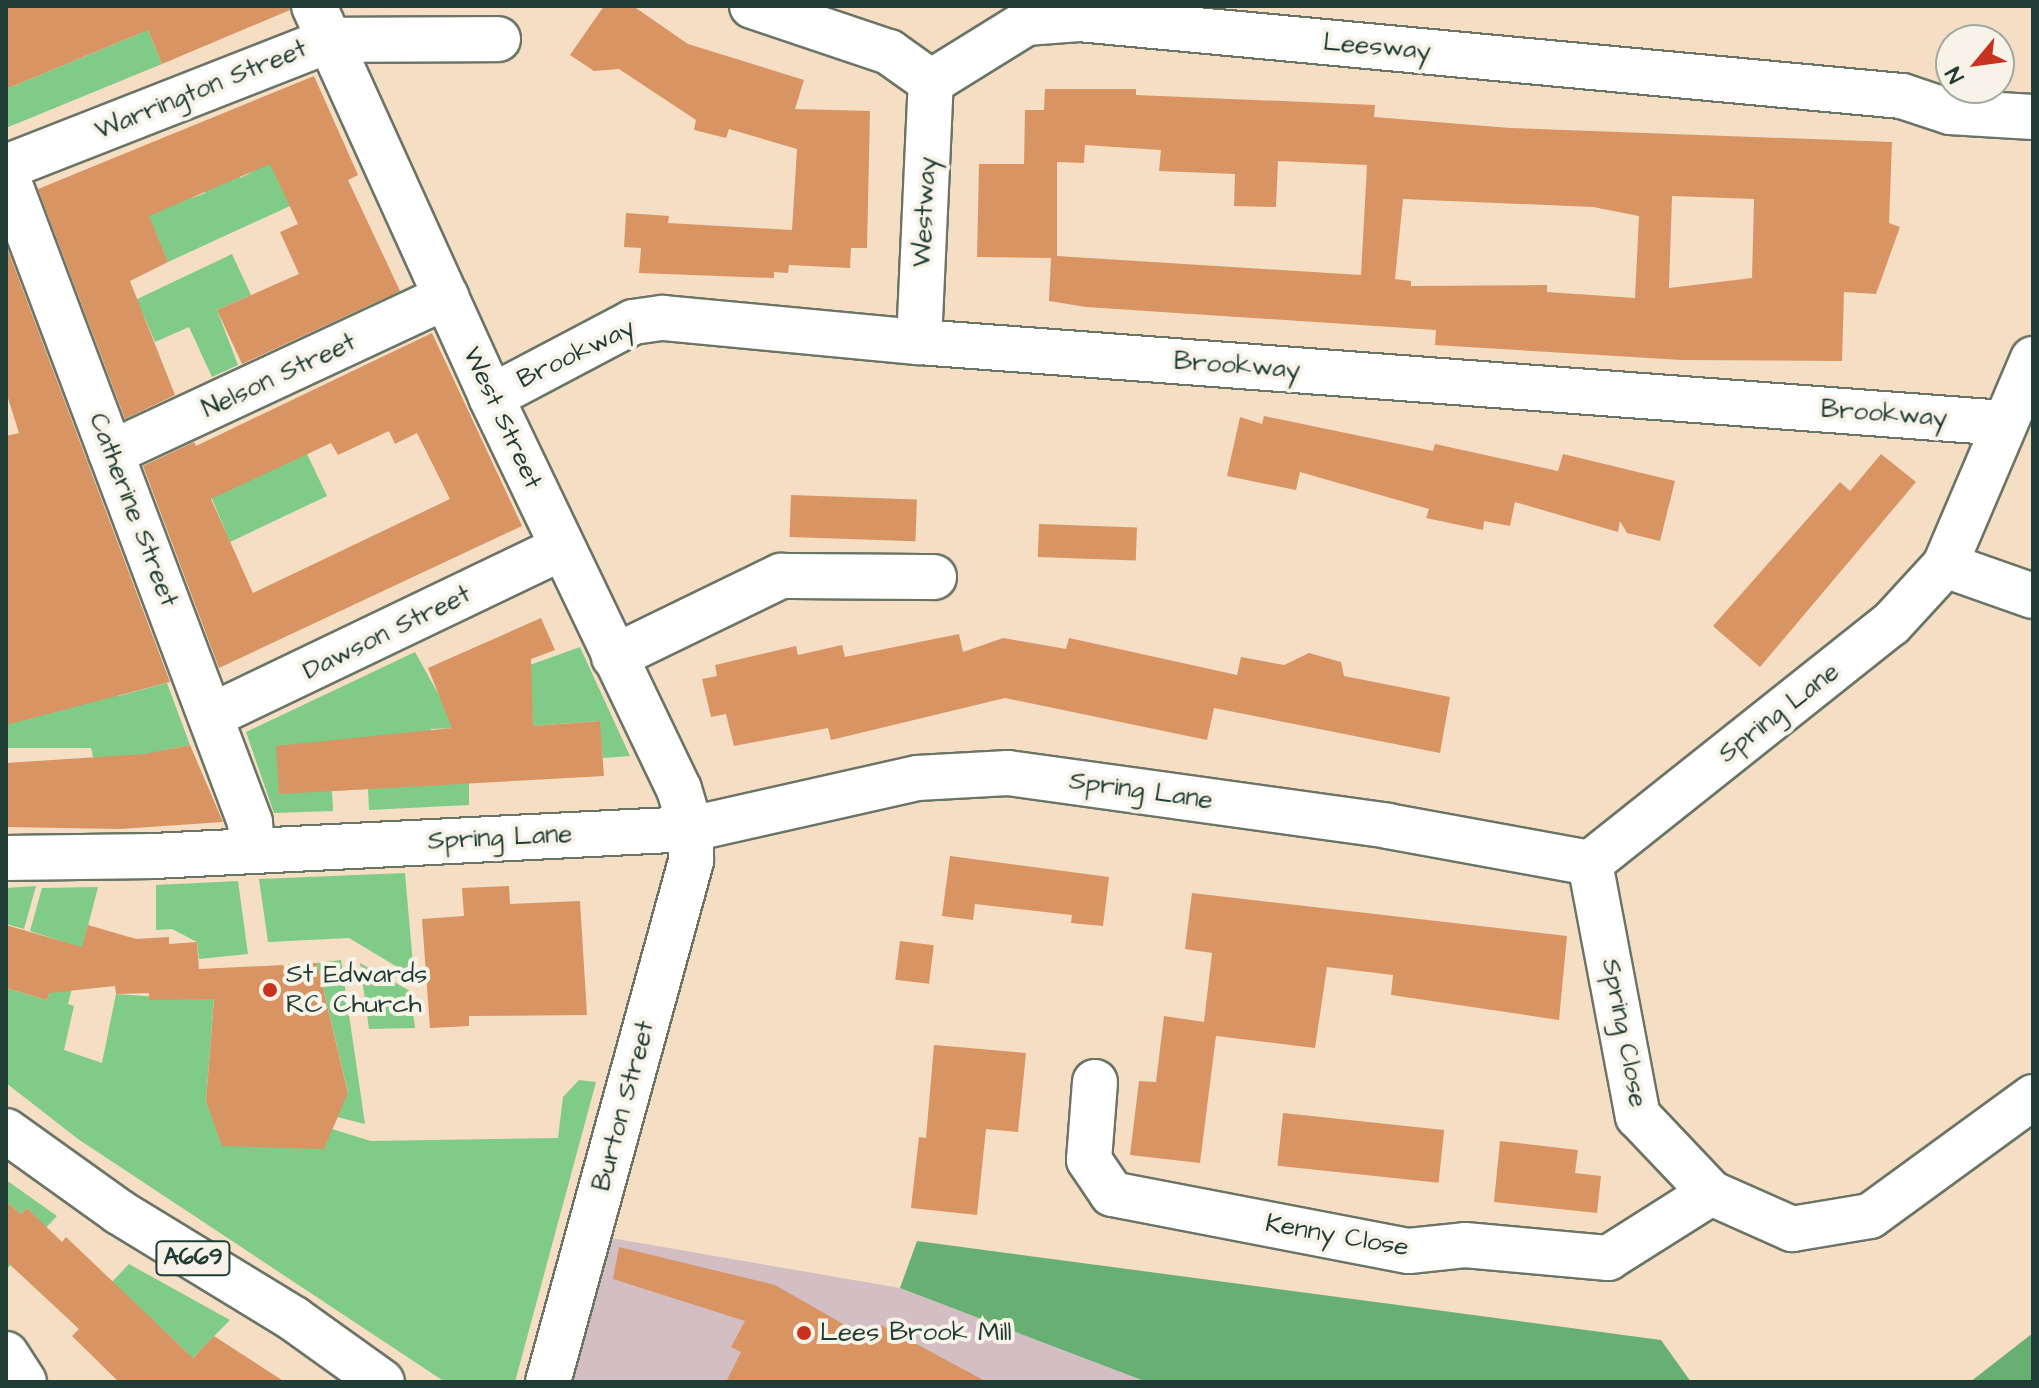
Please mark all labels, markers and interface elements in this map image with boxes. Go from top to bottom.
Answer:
north arrow [1935,24,2015,104]
street label: Leesway [1322,27,1432,67]
street label: Warrington Street [91,33,311,147]
text: N [1938,61,1972,88]
street label: Westway [907,156,943,268]
street label: Brookway [512,312,640,396]
street label: Nelson Street [197,327,361,425]
street label: West Street [456,342,548,494]
street label: Brookway [1173,346,1301,386]
street label: Brookway [1820,394,1948,434]
street label: Catherine Street [82,409,184,611]
street label: Dawson Street [298,579,476,687]
street label: Spring Lane [1712,656,1846,770]
street label: Spring Lane [1067,765,1215,817]
street label: Spring Lane [427,819,573,857]
street label: Spring Close [1594,956,1654,1110]
place label: St Edwards RC Church [286,959,427,1020]
marker: St Edwards RC Church [261,981,279,999]
street label: Burton Street [586,1018,662,1194]
street label: Kenny Close [1263,1208,1411,1264]
road number: A669 [155,1238,231,1278]
place label: Lees Brook Mill [820,1317,1012,1349]
marker: Lees Brook Mill [795,1324,813,1342]

